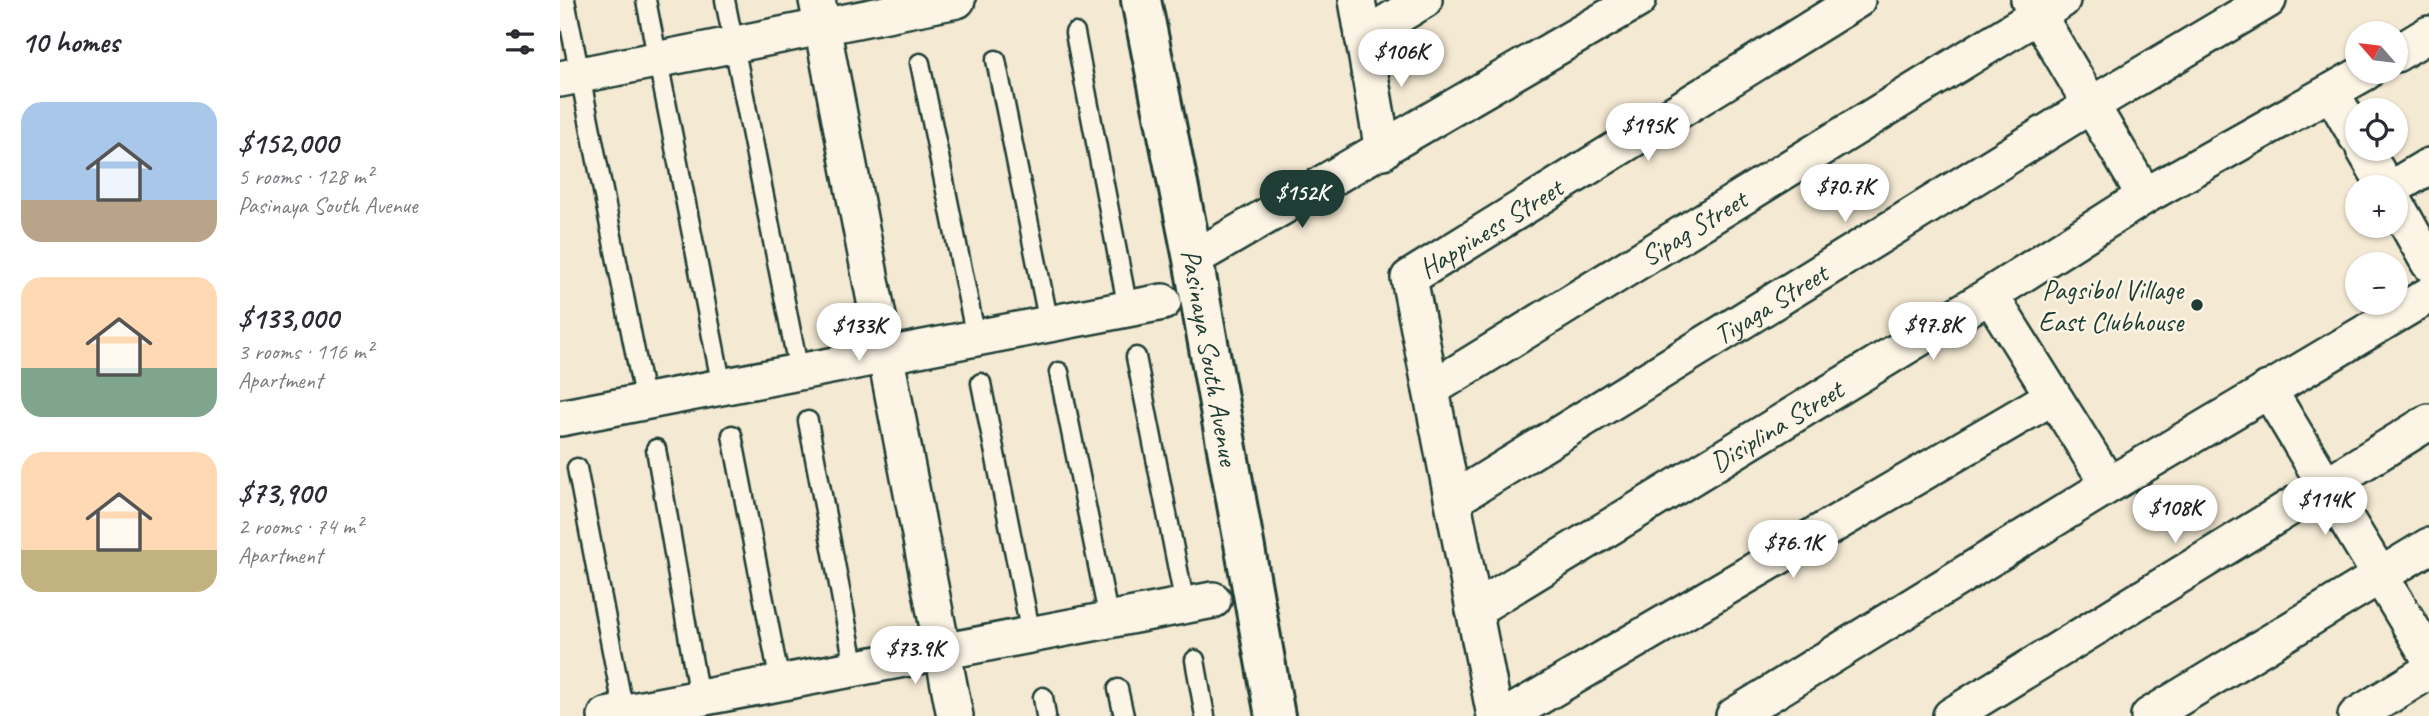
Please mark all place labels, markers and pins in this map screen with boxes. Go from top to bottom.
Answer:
pin: $106K [1352,29,1450,89]
pin: $195K [1599,104,1697,163]
pin: $70.7K [1788,164,1902,224]
pin: $152K [1253,170,1351,230]
place label: Pagsibol Village East Clubhouse [2038,272,2185,339]
marker: Pagsibol Village East Clubhouse [2189,297,2205,313]
pin: $97.8K [1876,302,1990,362]
pin: $133K [810,304,908,363]
pin: $114K [2276,477,2374,537]
pin: $108K [2126,486,2224,545]
pin: $76.1K [1736,520,1850,580]
pin: $73.9K [858,626,972,686]

